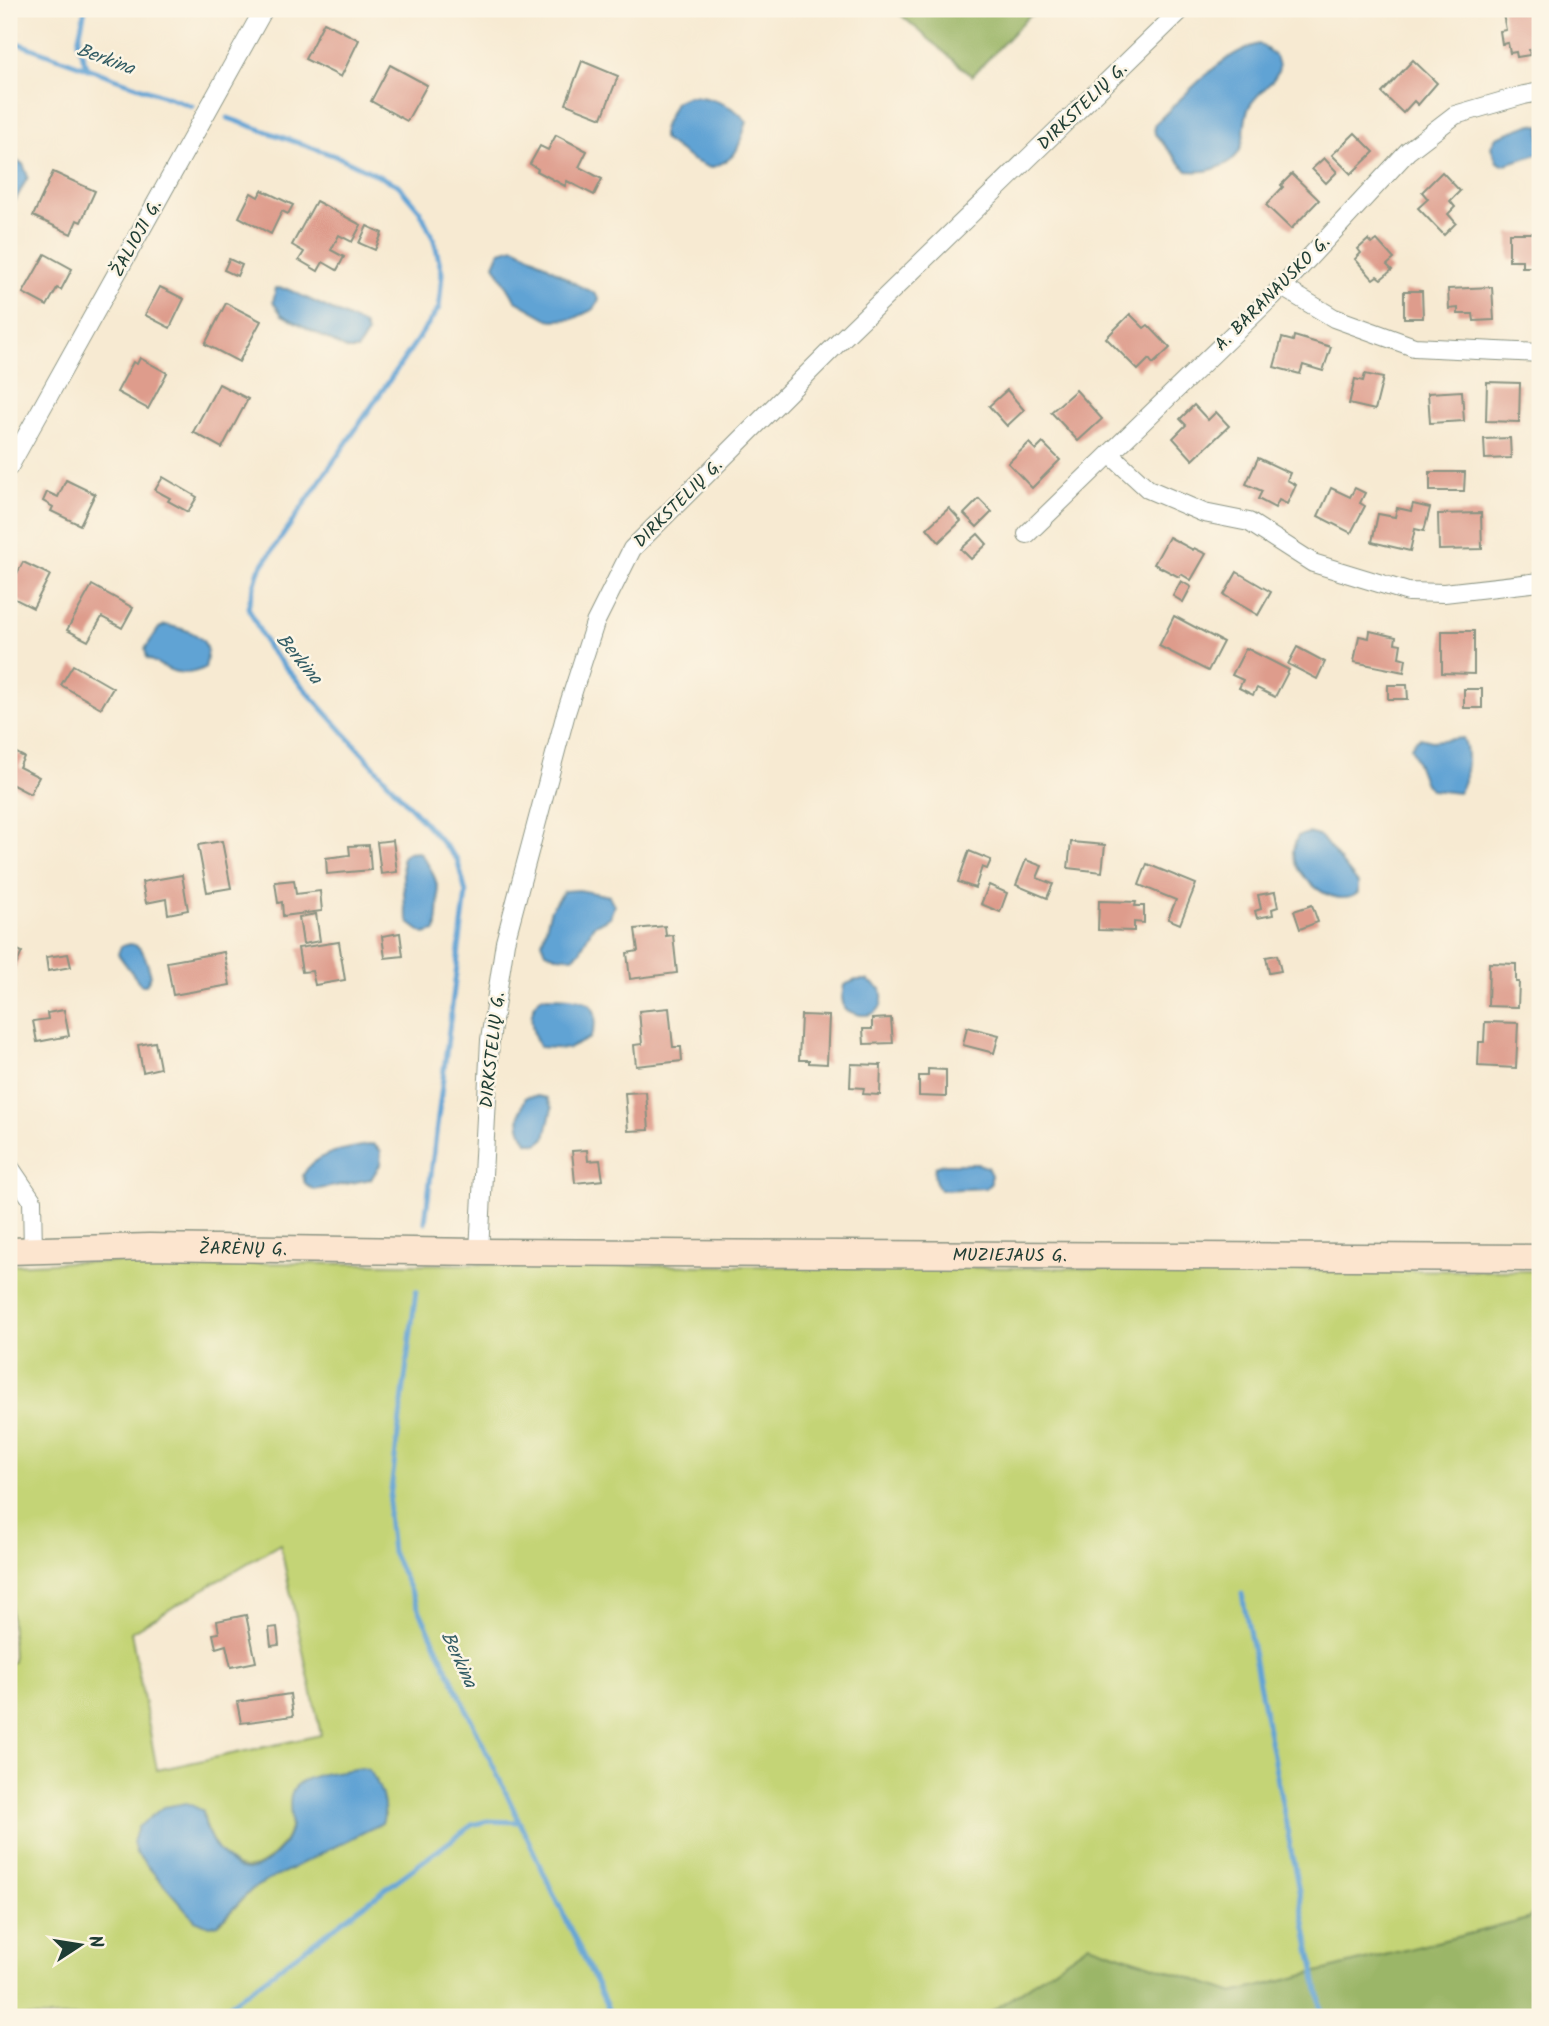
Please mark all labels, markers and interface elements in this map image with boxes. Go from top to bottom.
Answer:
water label: Berkina [72,36,139,85]
street label: DIRKSTELIŲ G. [1031,56,1135,158]
street label: ŽALIOJI G. [104,195,171,283]
street label: A. BARANAUSKO G. [1208,229,1338,359]
street label: DIRKSTELIŲ G. [628,453,730,555]
water label: Berkina [268,627,330,693]
street label: DIRKSTELIŲ G. [473,991,514,1110]
street label: ŽARĖNŲ G. [199,1235,287,1265]
street label: MUZIEJAUS G. [953,1242,1067,1271]
water label: Berkina [432,1627,485,1694]
north arrow [46,1910,116,1980]
text: N [79,1933,111,1951]

